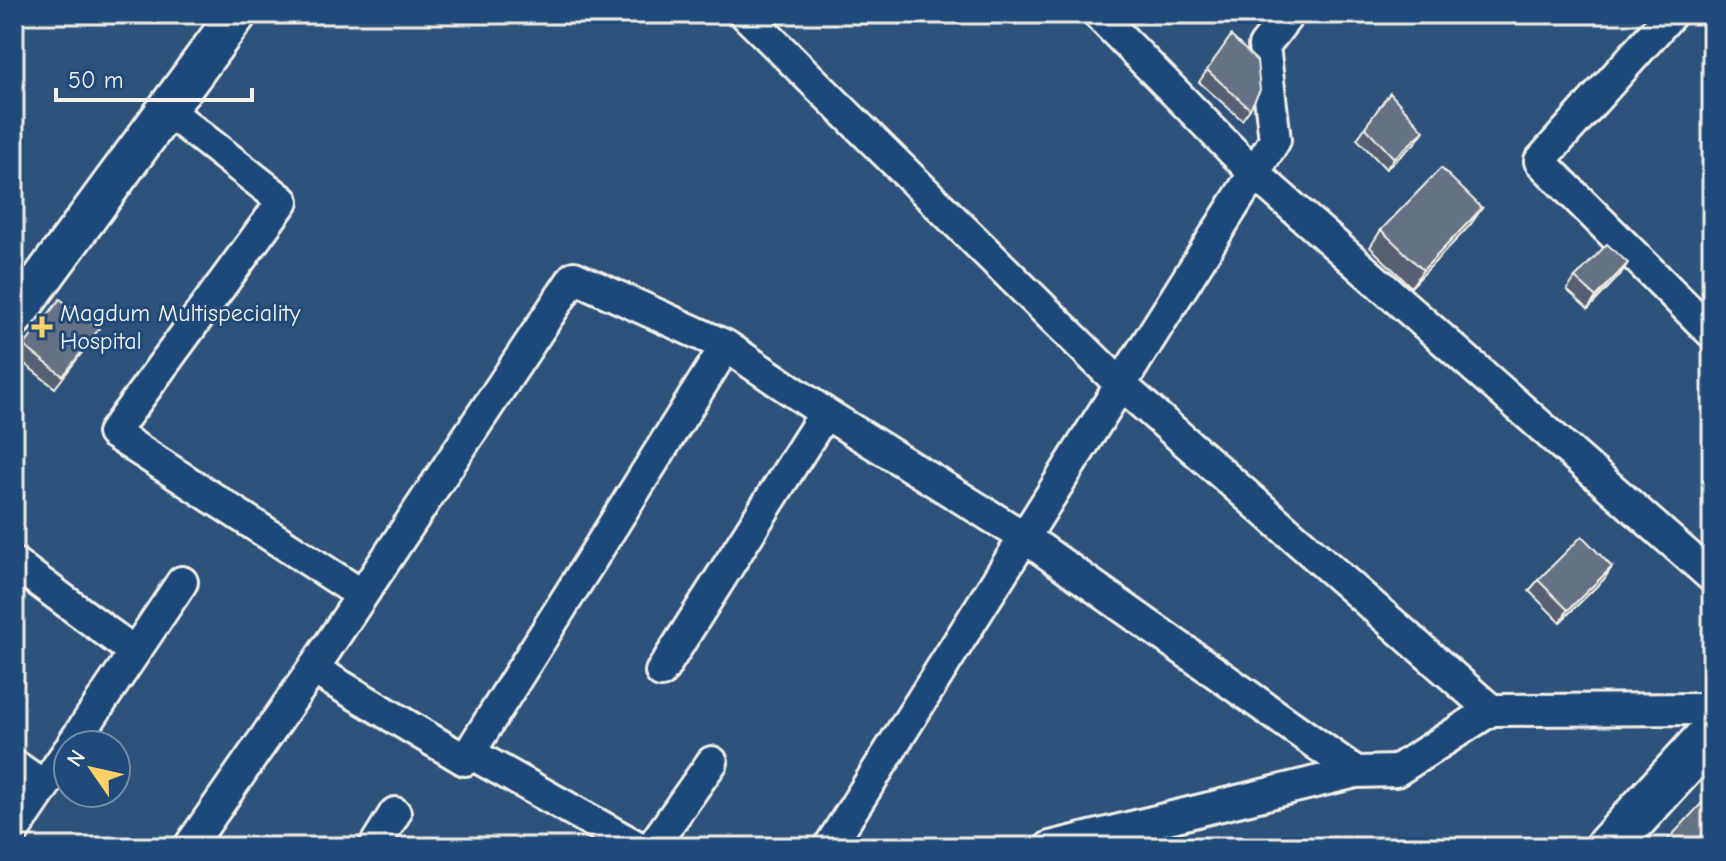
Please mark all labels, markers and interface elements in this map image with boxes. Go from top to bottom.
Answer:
scale bar [56,52,252,102]
text: 50 m [68,66,124,94]
place label: Magdum Multispeciality Hospital [60,299,301,355]
marker: Magdum Multispeciality Hospital [31,316,53,338]
north arrow [52,729,132,809]
text: N [61,745,91,772]

